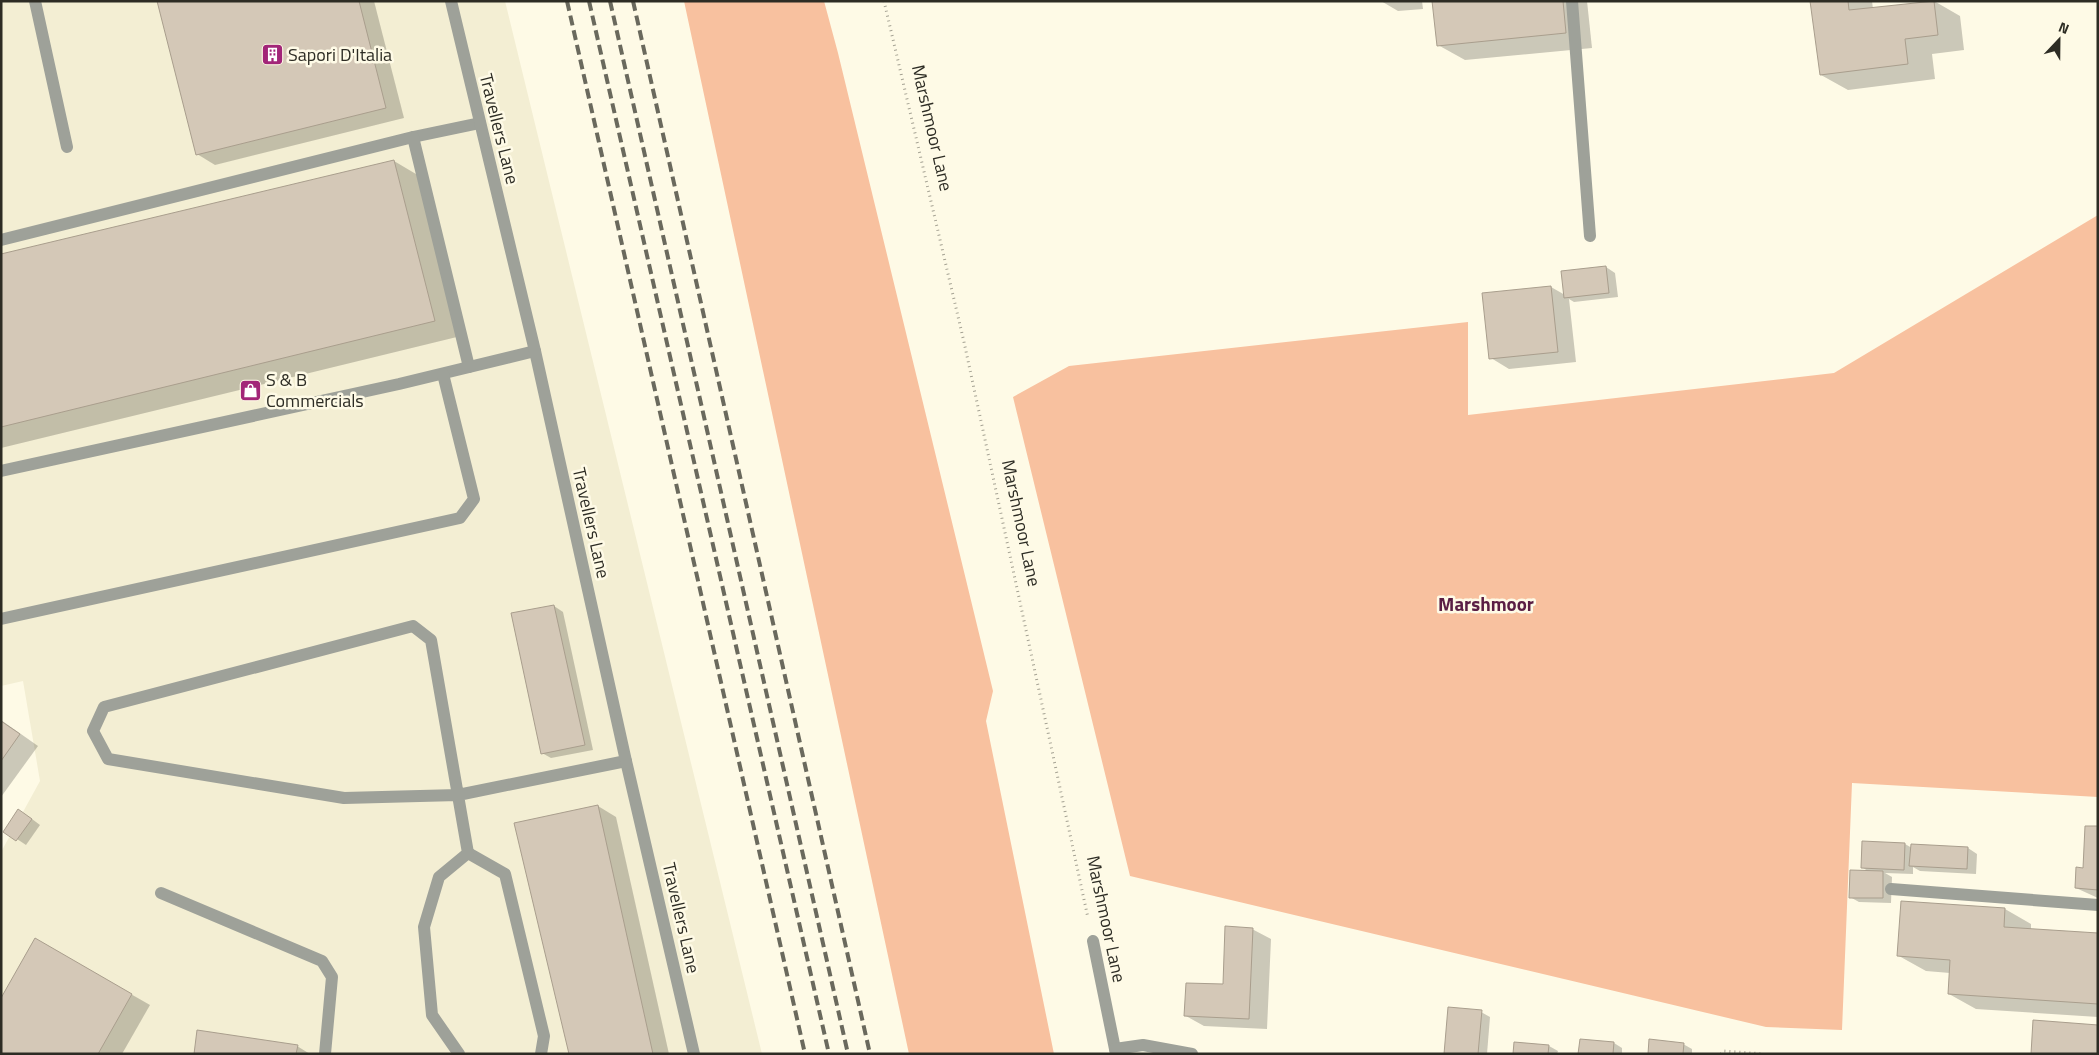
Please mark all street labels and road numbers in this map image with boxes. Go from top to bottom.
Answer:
street label: Marshmoor Lane [905,62,960,194]
street label: Travellers Lane [473,71,526,187]
street label: Marshmoor Lane [995,457,1048,589]
street label: Travellers Lane [566,465,617,581]
street label: Marshmoor Lane [1080,853,1133,985]
street label: Travellers Lane [656,860,707,976]

